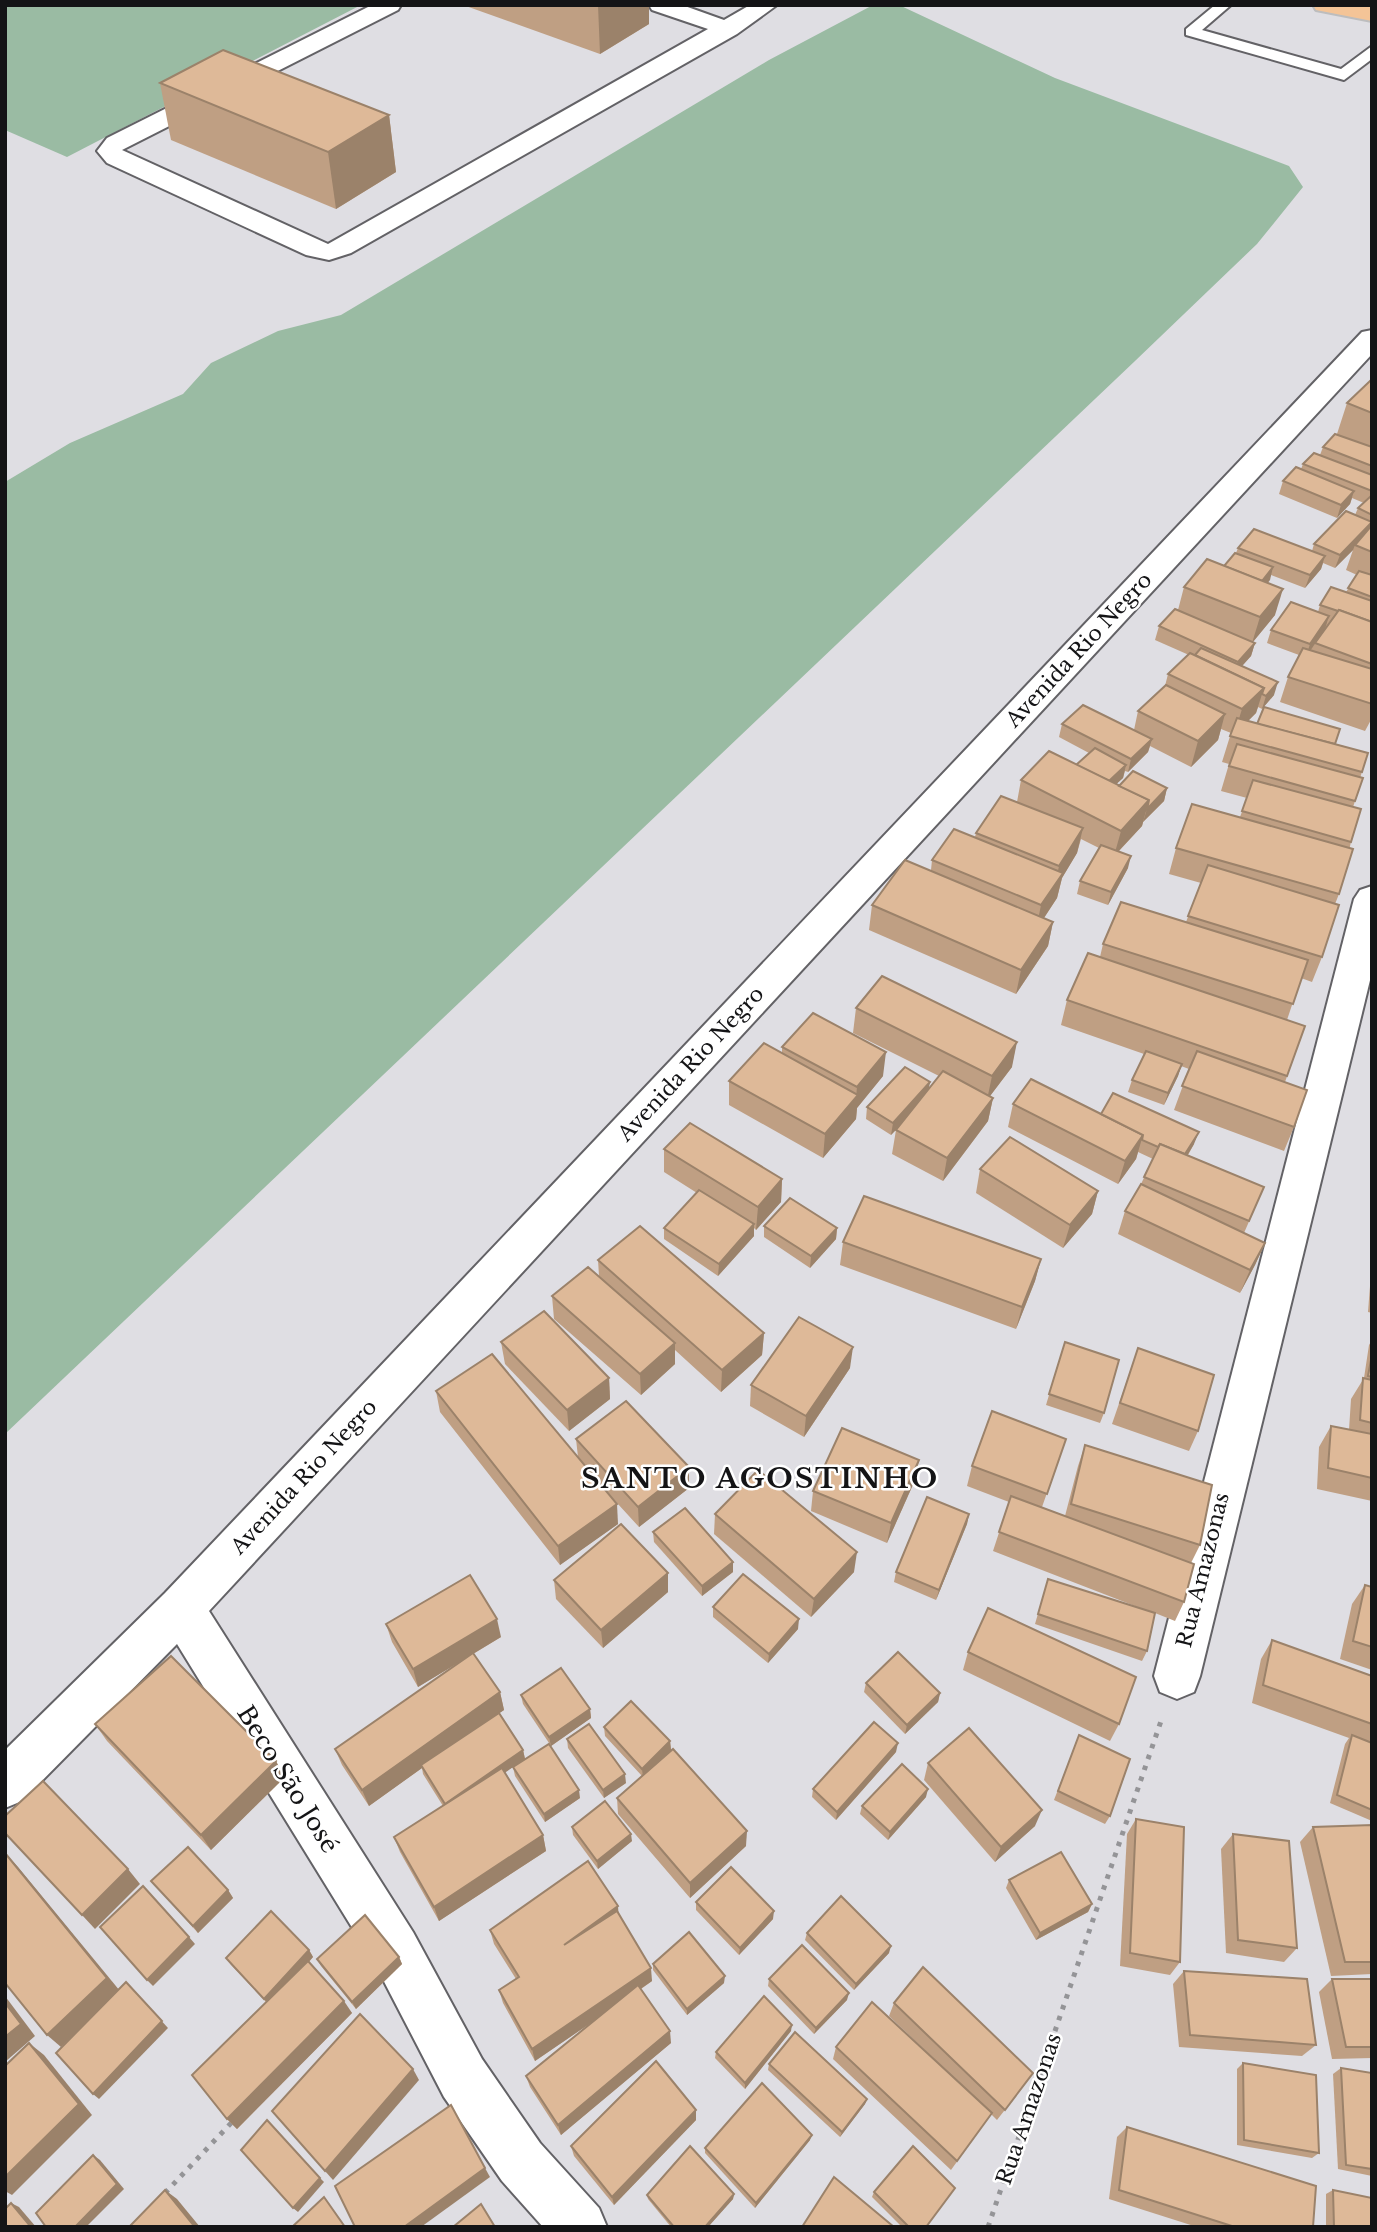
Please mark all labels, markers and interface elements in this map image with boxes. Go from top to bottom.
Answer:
street label: Avenida Rio Negro [1000,567,1158,734]
street label: Avenida Rio Negro [612,981,770,1148]
street label: Avenida Rio Negro [225,1394,383,1561]
district label: SANTO AGOSTINHO [581,1461,939,1496]
street label: Rua Amazonas [1171,1490,1235,1650]
street label: Beco São José [231,1700,345,1858]
street label: Rua Amazonas [991,2030,1067,2188]

